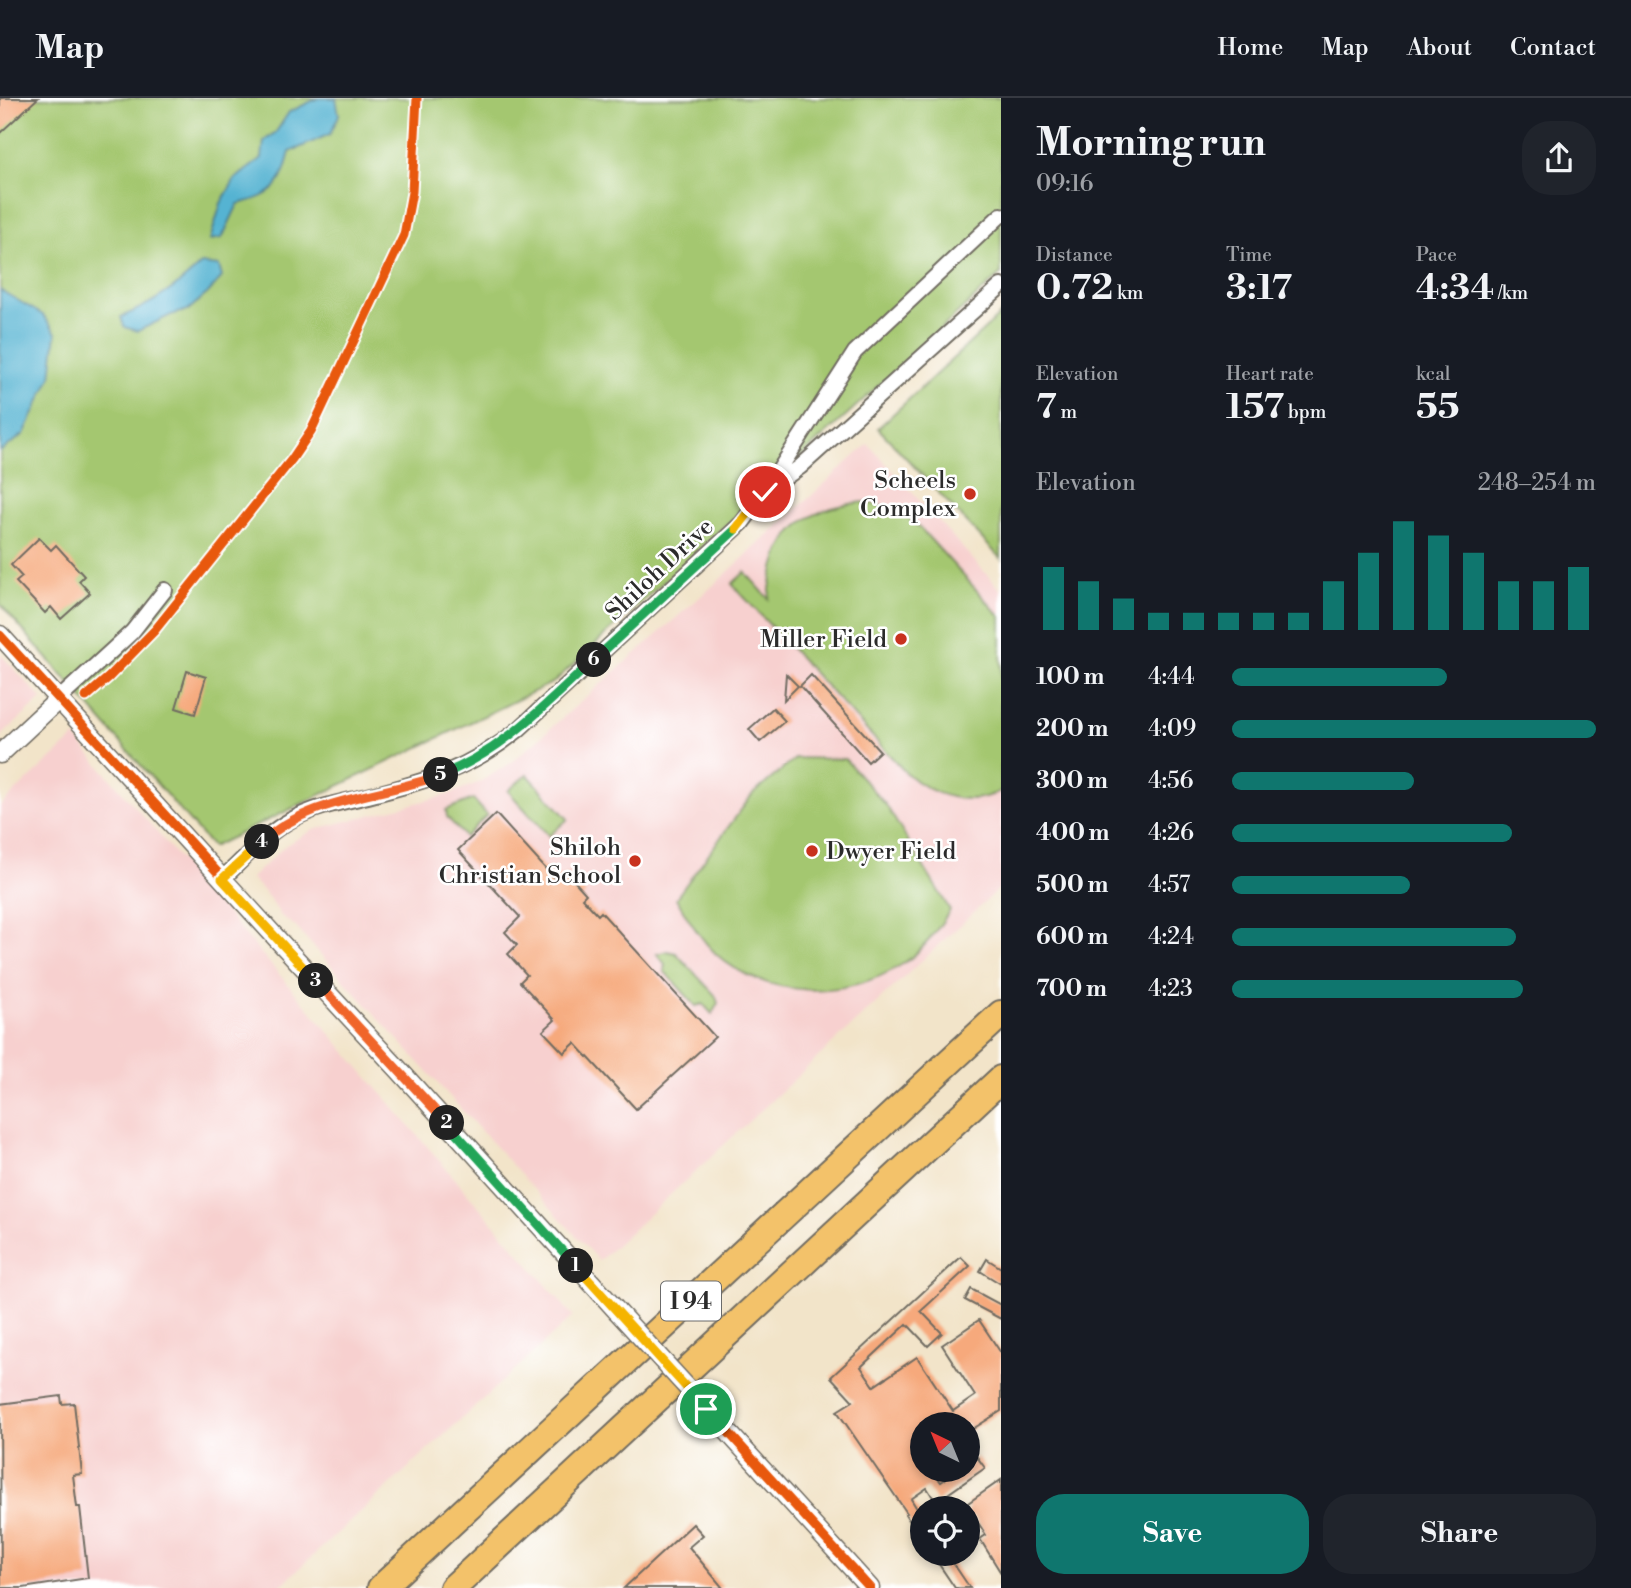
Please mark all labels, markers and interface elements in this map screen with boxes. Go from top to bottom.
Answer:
text: Map [35,28,104,69]
text: Home [1218,33,1283,63]
text: Map [1321,33,1369,63]
text: About [1407,33,1472,63]
text: Contact [1510,33,1596,63]
text: Morning run [1036,120,1266,167]
button: share [1522,121,1596,195]
text: 09:16 [1036,170,1093,198]
text: Distance [1036,243,1113,267]
text: Time [1226,243,1272,267]
text: Pace [1416,243,1457,267]
text: 0.72 [1036,267,1113,310]
text: 3:17 [1226,267,1292,310]
text: 4:34 [1416,267,1494,310]
text: km [1113,281,1144,305]
text: /km [1494,281,1528,305]
text: Elevation [1036,362,1118,386]
text: Heart rate [1226,362,1314,386]
text: kcal [1416,362,1450,386]
text: 7 [1036,386,1057,429]
text: 157 [1226,386,1284,429]
text: 55 [1416,386,1459,429]
text: m [1057,400,1077,424]
text: bpm [1284,400,1326,424]
pin [735,462,795,522]
place label: Scheels Complex [860,466,957,524]
text: Elevation [1036,469,1136,497]
text: 248–254 m [1478,469,1596,497]
icon: check [746,473,784,511]
marker: Scheels Complex [962,486,978,502]
street label: Shiloh Drive [599,512,720,627]
place label: Miller Field [760,625,887,655]
marker: Miller Field [893,631,909,647]
pin: 6 [576,642,612,678]
text: 6 [588,647,599,671]
text: 100 m [1036,663,1104,691]
text: 4:44 [1148,663,1195,691]
text: 200 m [1036,715,1108,743]
text: 4:09 [1148,715,1196,743]
pin: 5 [424,758,458,792]
text: 5 [435,762,446,786]
text: 300 m [1036,767,1108,795]
text: 4:56 [1148,767,1194,795]
text: 400 m [1036,819,1109,847]
text: 4:26 [1148,819,1194,847]
pin: 4 [244,824,280,860]
text: 4 [255,829,268,853]
place label: Shiloh Christian School [439,833,621,891]
place label: Dwyer Field [826,837,956,867]
marker: Dwyer Field [804,843,820,859]
marker: Shiloh Christian School [627,853,643,869]
text: 500 m [1036,871,1108,899]
text: 4:57 [1148,871,1190,899]
text: 600 m [1036,923,1109,951]
text: 4:24 [1148,923,1194,951]
pin: 3 [298,964,334,998]
text: 3 [310,968,321,992]
text: 700 m [1036,975,1107,1003]
text: 4:23 [1148,975,1193,1003]
pin: 2 [430,1105,464,1140]
text: 2 [441,1110,452,1134]
pin: 1 [558,1248,594,1284]
text: 1 [571,1253,580,1277]
road number: I 94 [661,1282,721,1320]
pin [676,1379,736,1439]
icon: arrive [687,1390,725,1428]
north arrow [910,1412,980,1482]
map controls [910,1412,980,1566]
button: Save [1036,1494,1309,1574]
button: Share [1323,1494,1596,1574]
button: locate [910,1496,980,1566]

